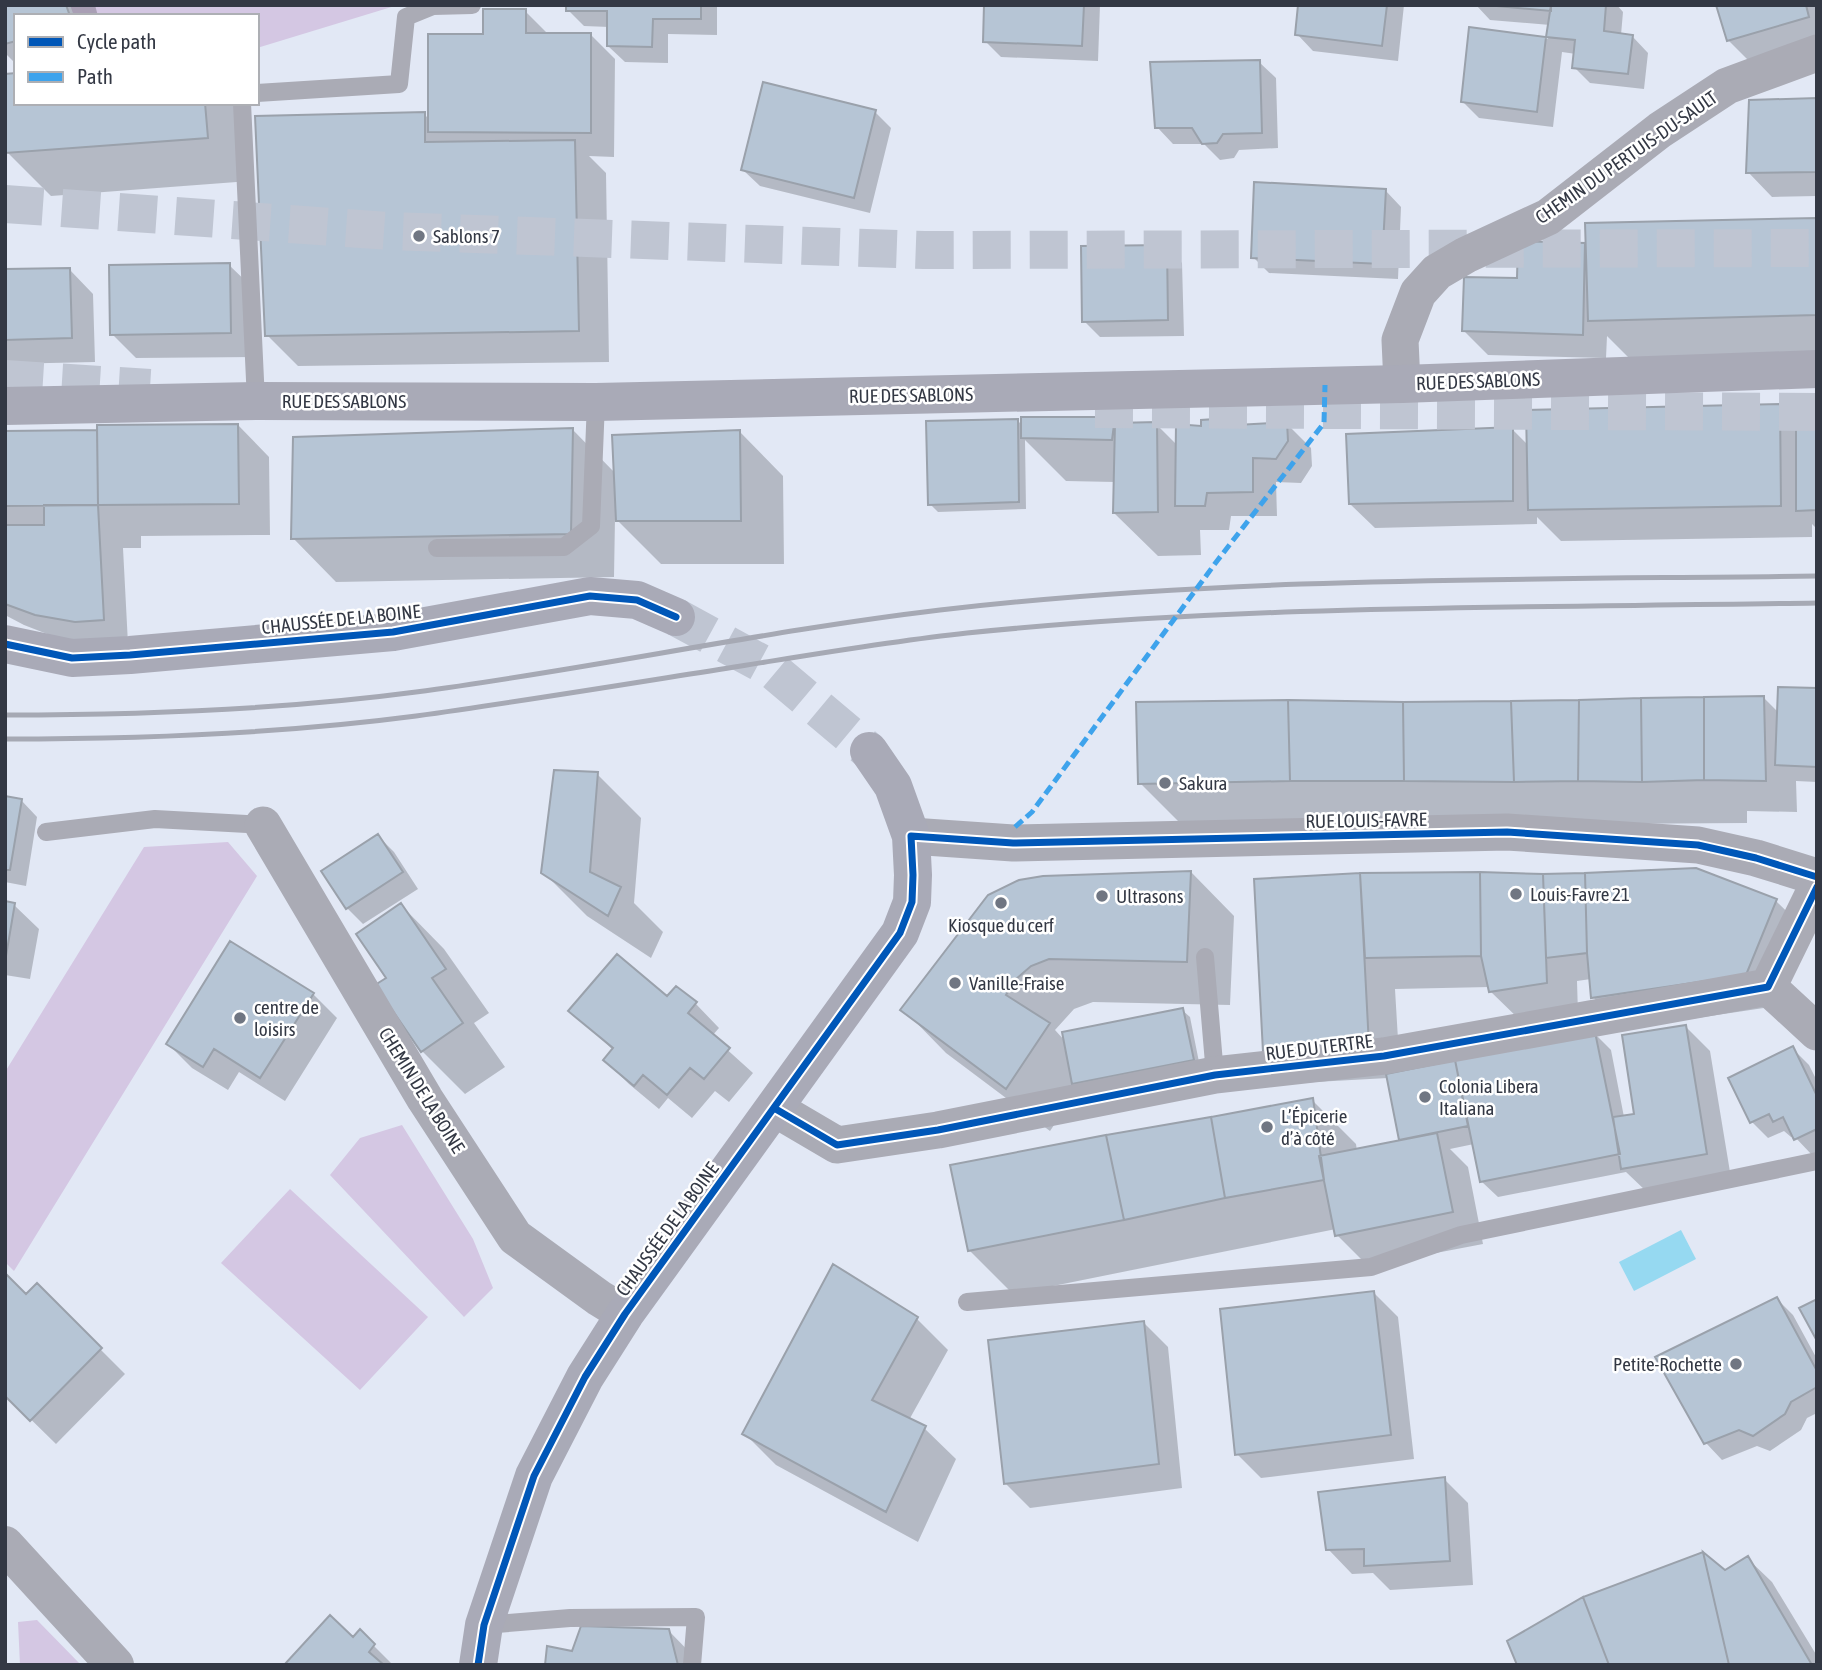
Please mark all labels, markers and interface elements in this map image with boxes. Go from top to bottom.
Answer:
legend [14,14,259,105]
text: Cycle path [77,29,156,53]
text: Path [77,64,113,88]
street label: CHEMIN DU PERTUIS-DU-SAULT [1531,85,1722,228]
place label: Sablons 7 [433,225,500,247]
marker: Sablons 7 [411,228,427,244]
street label: RUE DES SABLONS [1416,368,1541,394]
street label: RUE DES SABLONS [849,383,973,407]
street label: RUE DES SABLONS [282,390,406,412]
street label: CHAUSSÉE DE LA BOINE [260,600,422,638]
place label: Sakura [1179,772,1227,794]
marker: Sakura [1157,775,1173,791]
street label: RUE LOUIS-FAVRE [1305,808,1427,832]
place label: Louis-Favre 21 [1530,883,1630,905]
place label: Ultrasons [1116,885,1184,907]
marker: Louis-Favre 21 [1508,886,1524,902]
marker: Ultrasons [1094,888,1110,904]
marker: Kiosque du cerf [993,895,1009,911]
place label: Kiosque du cerf [948,914,1054,936]
place label: Vanille-Fraise [969,972,1064,994]
marker: Vanille-Fraise [947,975,963,991]
place label: centre de loisirs [254,996,319,1040]
marker: centre de loisirs [232,1010,248,1026]
street label: CHEMIN DE LA BOINE [375,1023,469,1157]
street label: RUE DU TERTRE [1264,1030,1374,1064]
place label: Colonia Libera Italiana [1439,1075,1539,1119]
marker: Colonia Libera Italiana [1417,1089,1433,1105]
place label: L’Épicerie d’à côté [1281,1105,1347,1149]
marker: L’Épicerie d’à côté [1259,1119,1275,1135]
street label: CHAUSSÉE DE LA BOINE [611,1158,723,1300]
place label: Petite-Rochette [1613,1353,1722,1375]
marker: Petite-Rochette [1728,1356,1744,1372]

